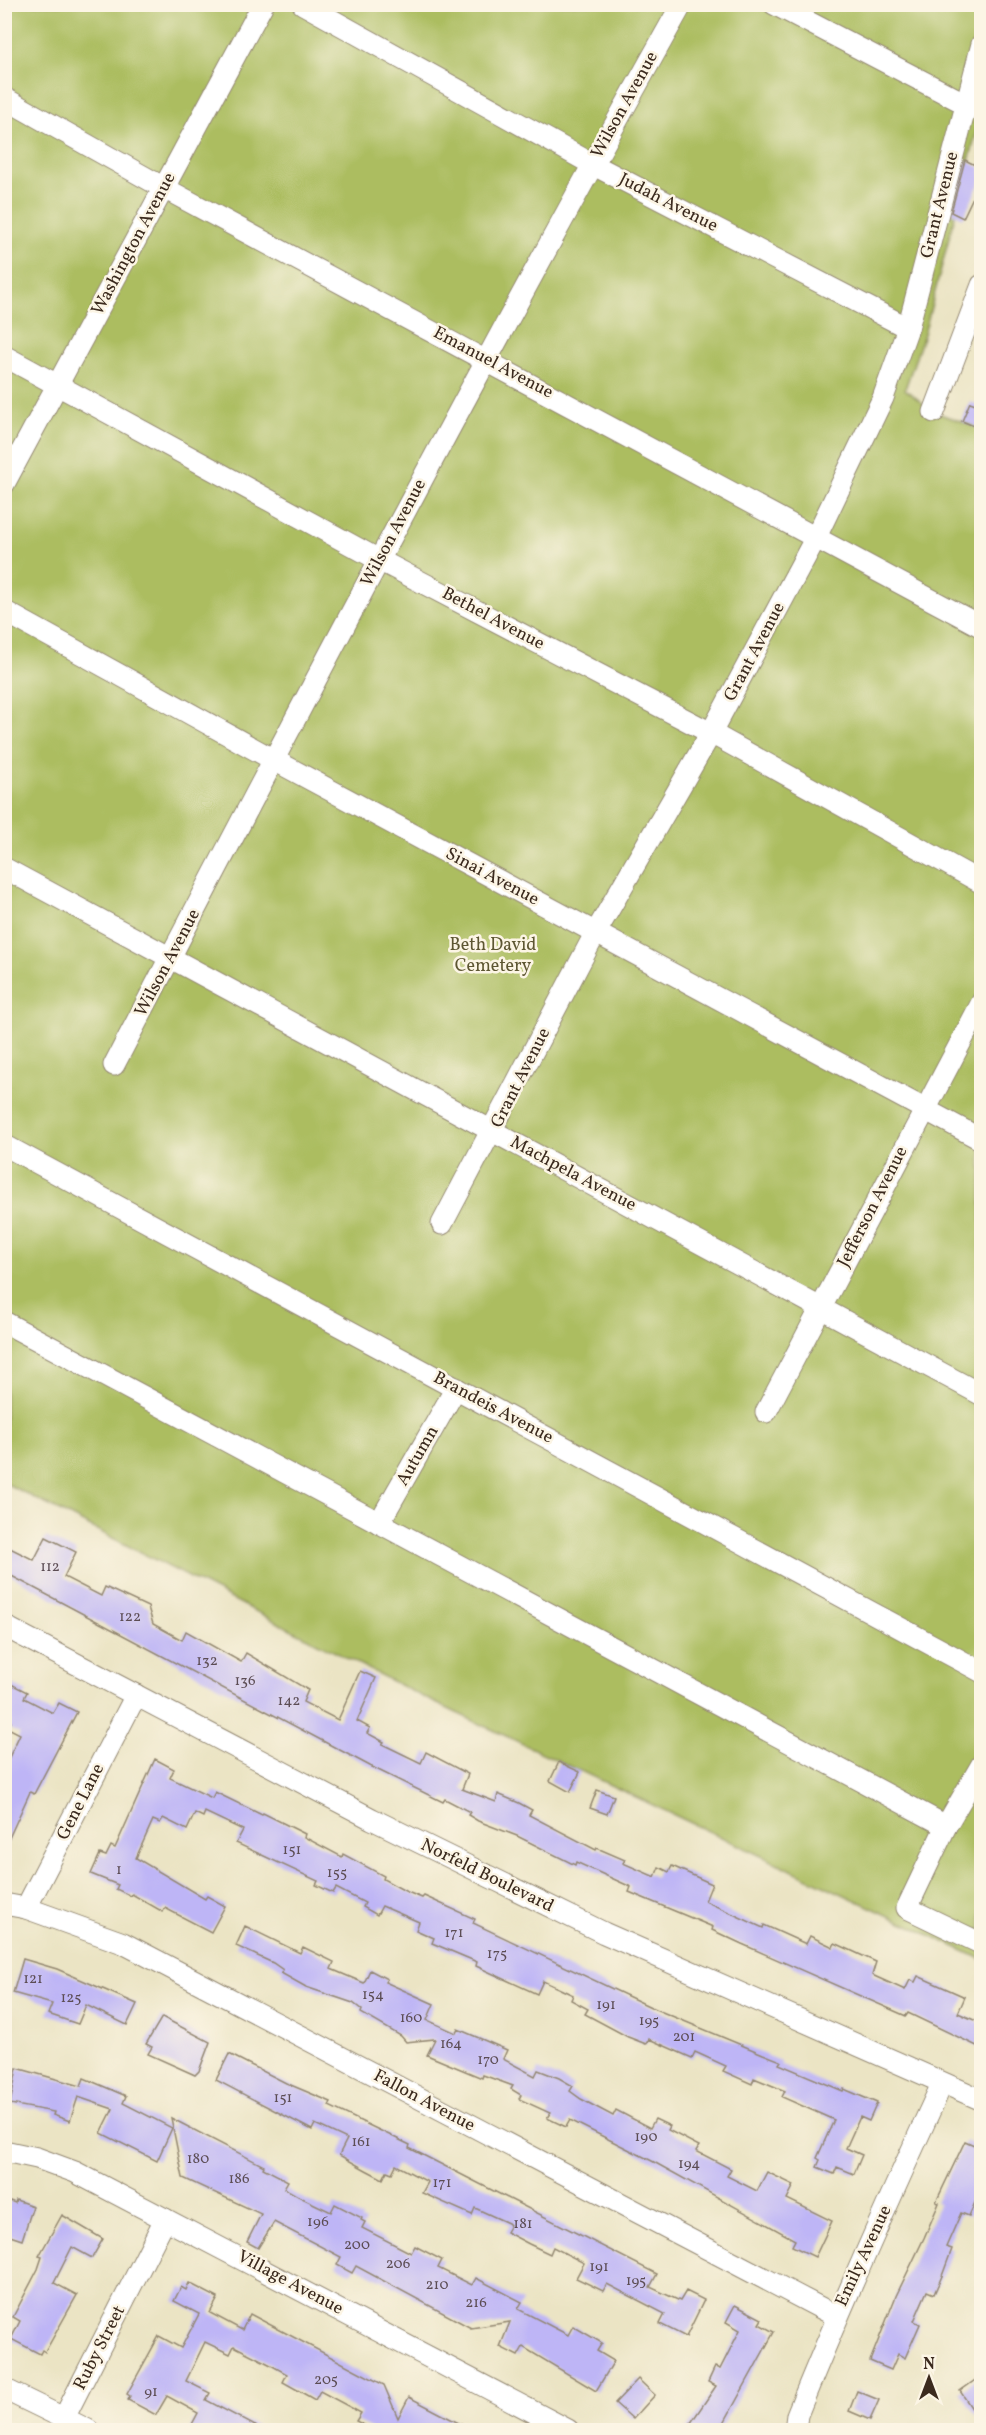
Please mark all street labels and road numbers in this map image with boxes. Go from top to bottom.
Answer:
street label: Wilson Avenue [585,47,665,163]
street label: Grant Avenue [915,149,965,261]
street label: Judah Avenue [614,167,722,239]
street label: Washington Avenue [86,168,182,320]
street label: Emanuel Avenue [428,321,558,405]
street label: Wilson Avenue [355,475,433,591]
street label: Bethel Avenue [437,581,549,657]
street label: Grant Avenue [718,598,792,706]
street label: Sinai Avenue [441,842,543,912]
street label: Wilson Avenue [129,905,207,1021]
street label: Grant Avenue [485,1024,557,1132]
street label: Machpela Avenue [505,1130,641,1218]
street label: Jefferson Avenue [832,1142,914,1272]
street label: Brandeis Avenue [429,1366,557,1450]
street label: Autumn [391,1421,445,1491]
street label: Gene Lane [51,1759,111,1845]
street label: Norfeld Boulevard [416,1833,558,1919]
street label: Fallon Avenue [369,2064,479,2138]
street label: Emily Avenue [830,2201,898,2311]
street label: Village Avenue [233,2245,347,2321]
street label: Ruby Street [68,2301,132,2395]

